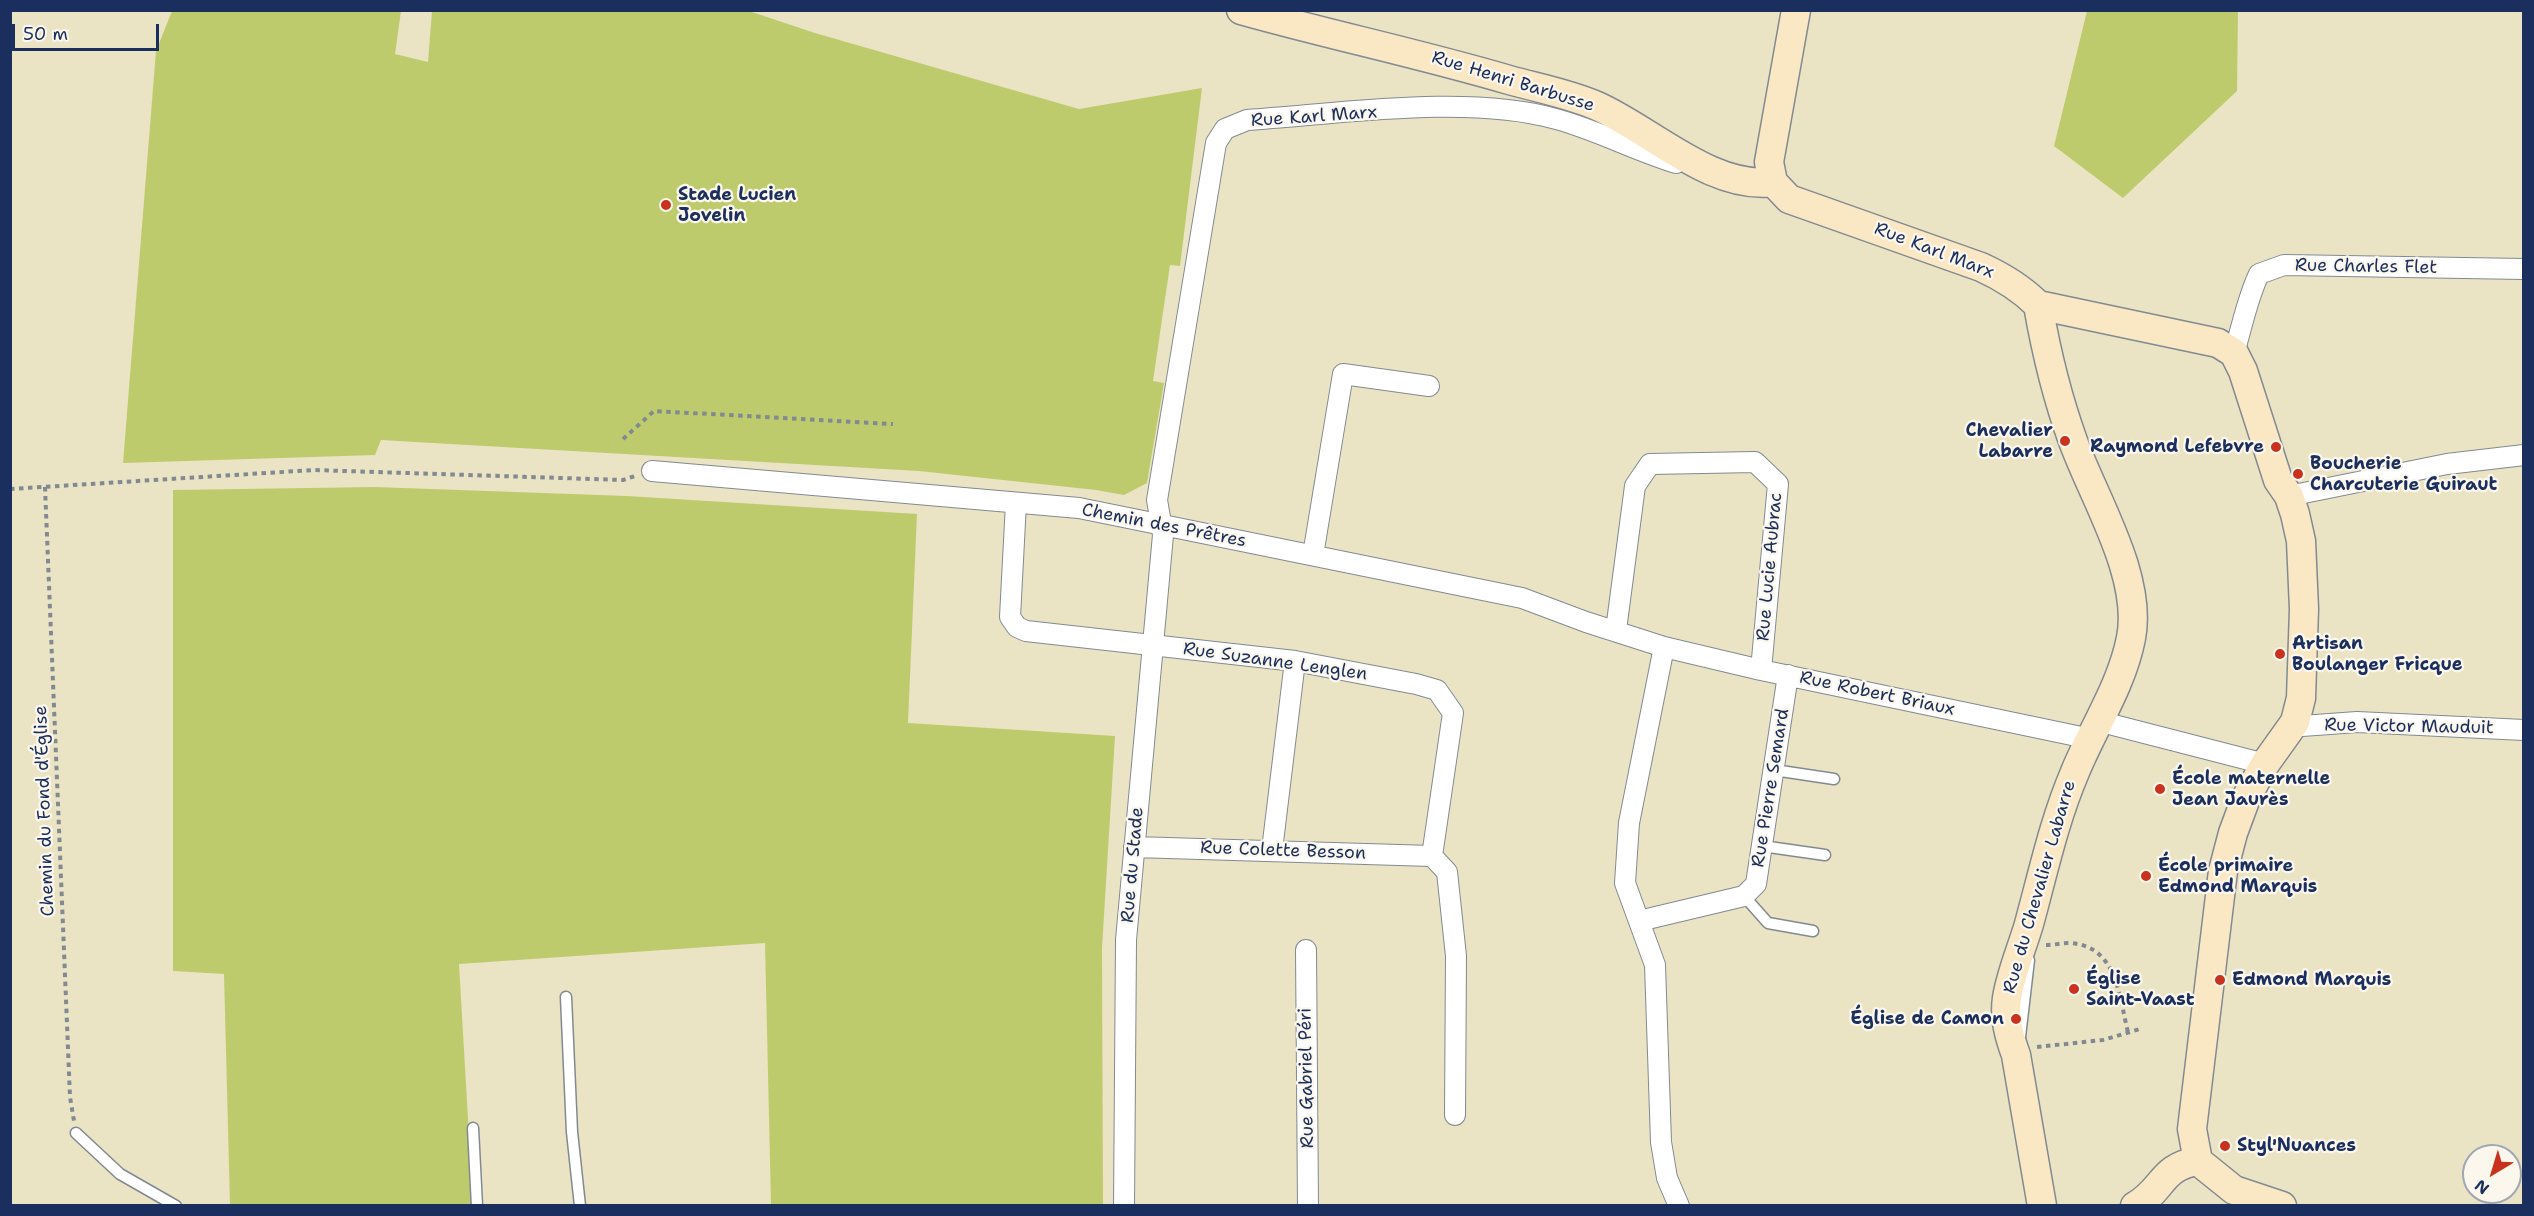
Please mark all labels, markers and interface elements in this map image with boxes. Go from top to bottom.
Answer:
scale bar [15,12,162,50]
text: 50 m [23,22,68,46]
street label: Rue Henri Barbusse [1429,47,1597,117]
street label: Rue Karl Marx [1250,102,1378,132]
place label: Stade Lucien Jovelin [678,184,796,226]
marker: Stade Lucien Jovelin [659,198,673,212]
street label: Rue Karl Marx [1871,218,1997,284]
street label: Rue Charles Flet [2295,255,2437,279]
place label: Chevalier Labarre [1965,420,2053,462]
marker: Chevalier Labarre [2058,434,2072,448]
place label: Raymond Lefebvre [2090,436,2264,458]
marker: Raymond Lefebvre [2269,440,2283,454]
place label: Boucherie Charcuterie Guiraut [2310,453,2497,496]
marker: Boucherie Charcuterie Guiraut [2291,467,2305,481]
street label: Rue Lucie Aubrac [1753,492,1787,642]
street label: Chemin des Prêtres [1080,499,1248,553]
place label: Artisan Boulanger Fricque [2292,633,2463,676]
street label: Rue Suzanne Lenglen [1182,638,1368,686]
marker: Artisan Boulanger Fricque [2273,647,2287,661]
street label: Rue Robert Briaux [1798,667,1956,721]
street label: Chemin du Fond d'Église [31,705,59,917]
street label: Rue Pierre Semard [1748,707,1794,869]
street label: Rue Victor Mauduit [2324,715,2494,739]
place label: École maternelle Jean Jaurès [2172,768,2330,810]
street label: Rue du Chevalier Labarre [1999,778,2081,996]
marker: École maternelle Jean Jaurès [2153,782,2167,796]
street label: Rue du Stade [1117,806,1149,924]
street label: Rue Colette Besson [1200,837,1366,865]
place label: École primaire Edmond Marquis [2158,855,2317,898]
marker: École primaire Edmond Marquis [2139,869,2153,883]
place label: Église Saint-Vaast [2086,968,2194,1010]
place label: Edmond Marquis [2232,969,2391,991]
marker: Edmond Marquis [2213,973,2227,987]
marker: Église Saint-Vaast [2067,982,2081,996]
street label: Rue Gabriel Péri [1295,1008,1319,1148]
place label: Église de Camon [1850,1008,2004,1030]
marker: Église de Camon [2009,1012,2023,1026]
place label: Styl'Nuances [2237,1135,2356,1157]
marker: Styl'Nuances [2218,1139,2232,1153]
north arrow [2462,1144,2522,1204]
text: N [2470,1175,2493,1199]

